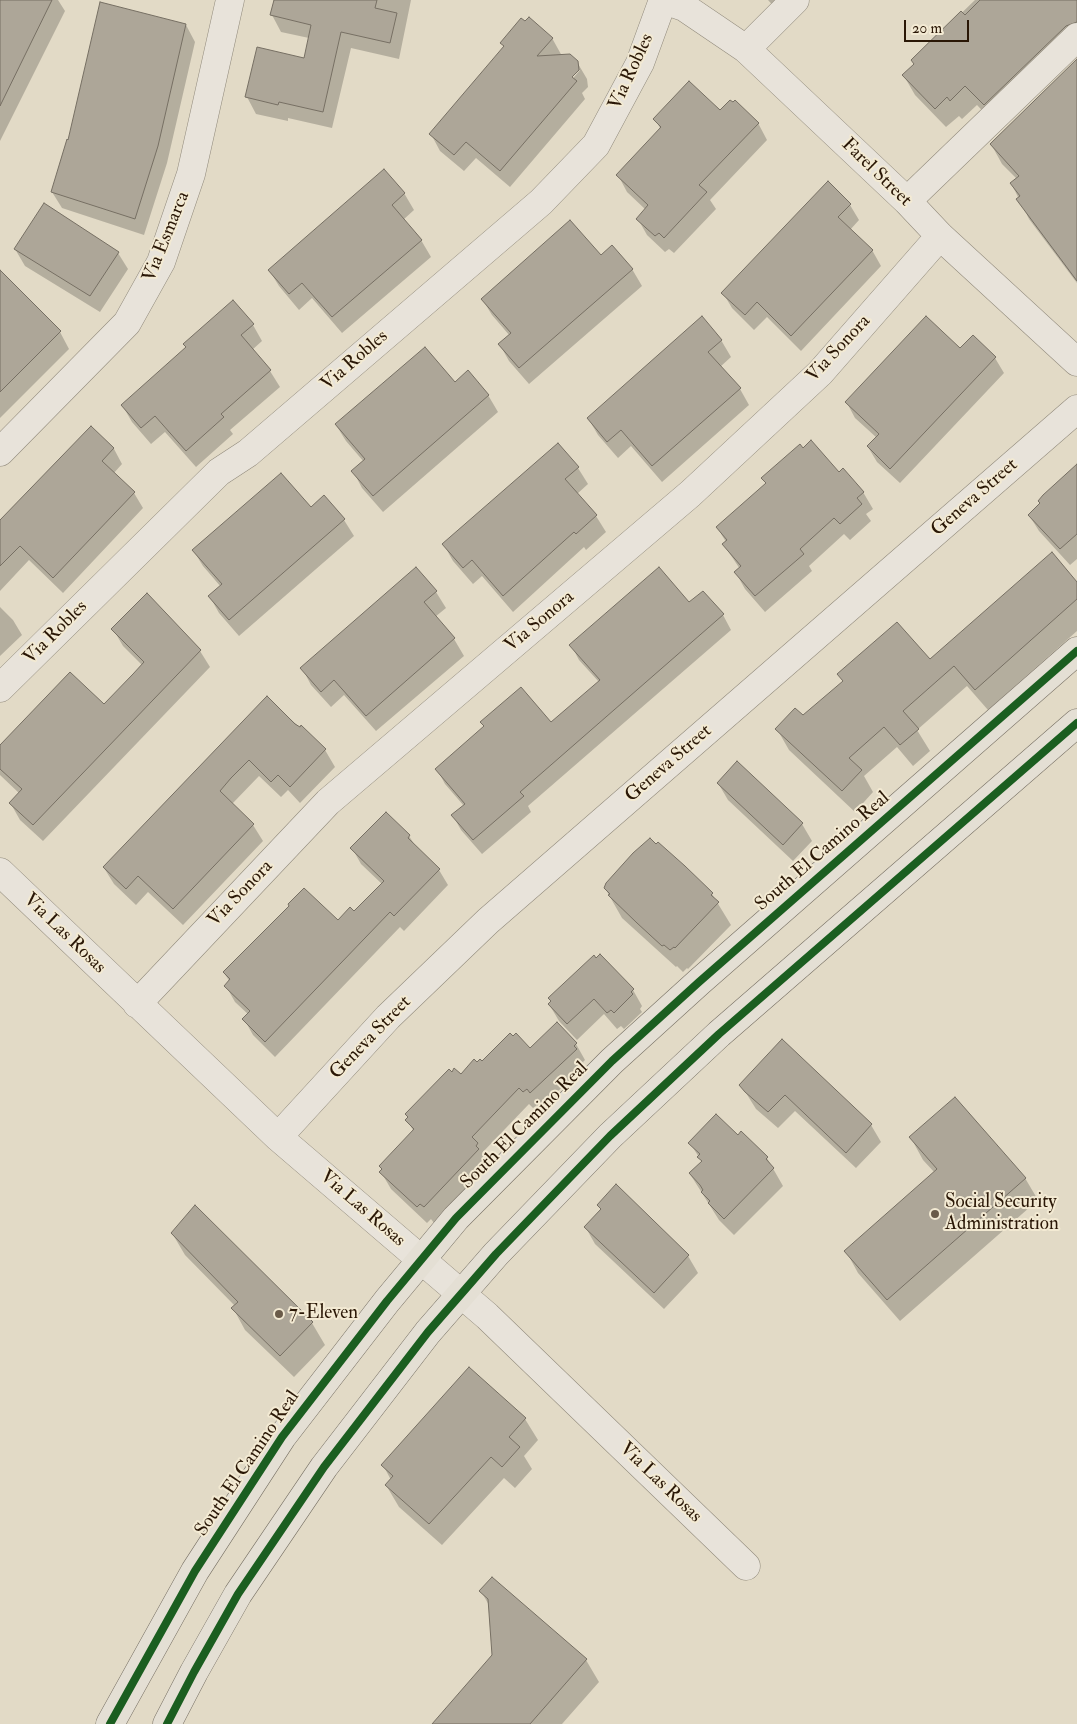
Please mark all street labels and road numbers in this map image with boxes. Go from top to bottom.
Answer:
street label: Via Robles [604,30,660,114]
street label: Farel Street [836,134,916,212]
street label: Via Esmarca [139,188,195,286]
street label: Via Sonora [802,311,876,387]
street label: Via Robles [317,326,393,396]
street label: Geneva Street [927,454,1023,542]
street label: Via Sonora [501,586,579,658]
street label: Via Robles [19,596,93,670]
street label: Geneva Street [621,720,717,808]
street label: South El Camino Real [751,787,895,917]
street label: Via Sonora [204,856,278,932]
street label: Via Las Rosas [18,889,110,979]
street label: Geneva Street [326,991,416,1085]
street label: South El Camino Real [457,1058,593,1194]
street label: Via Las Rosas [315,1166,409,1252]
street label: South El Camino Real [191,1387,305,1541]
street label: Via Las Rosas [614,1438,706,1528]

